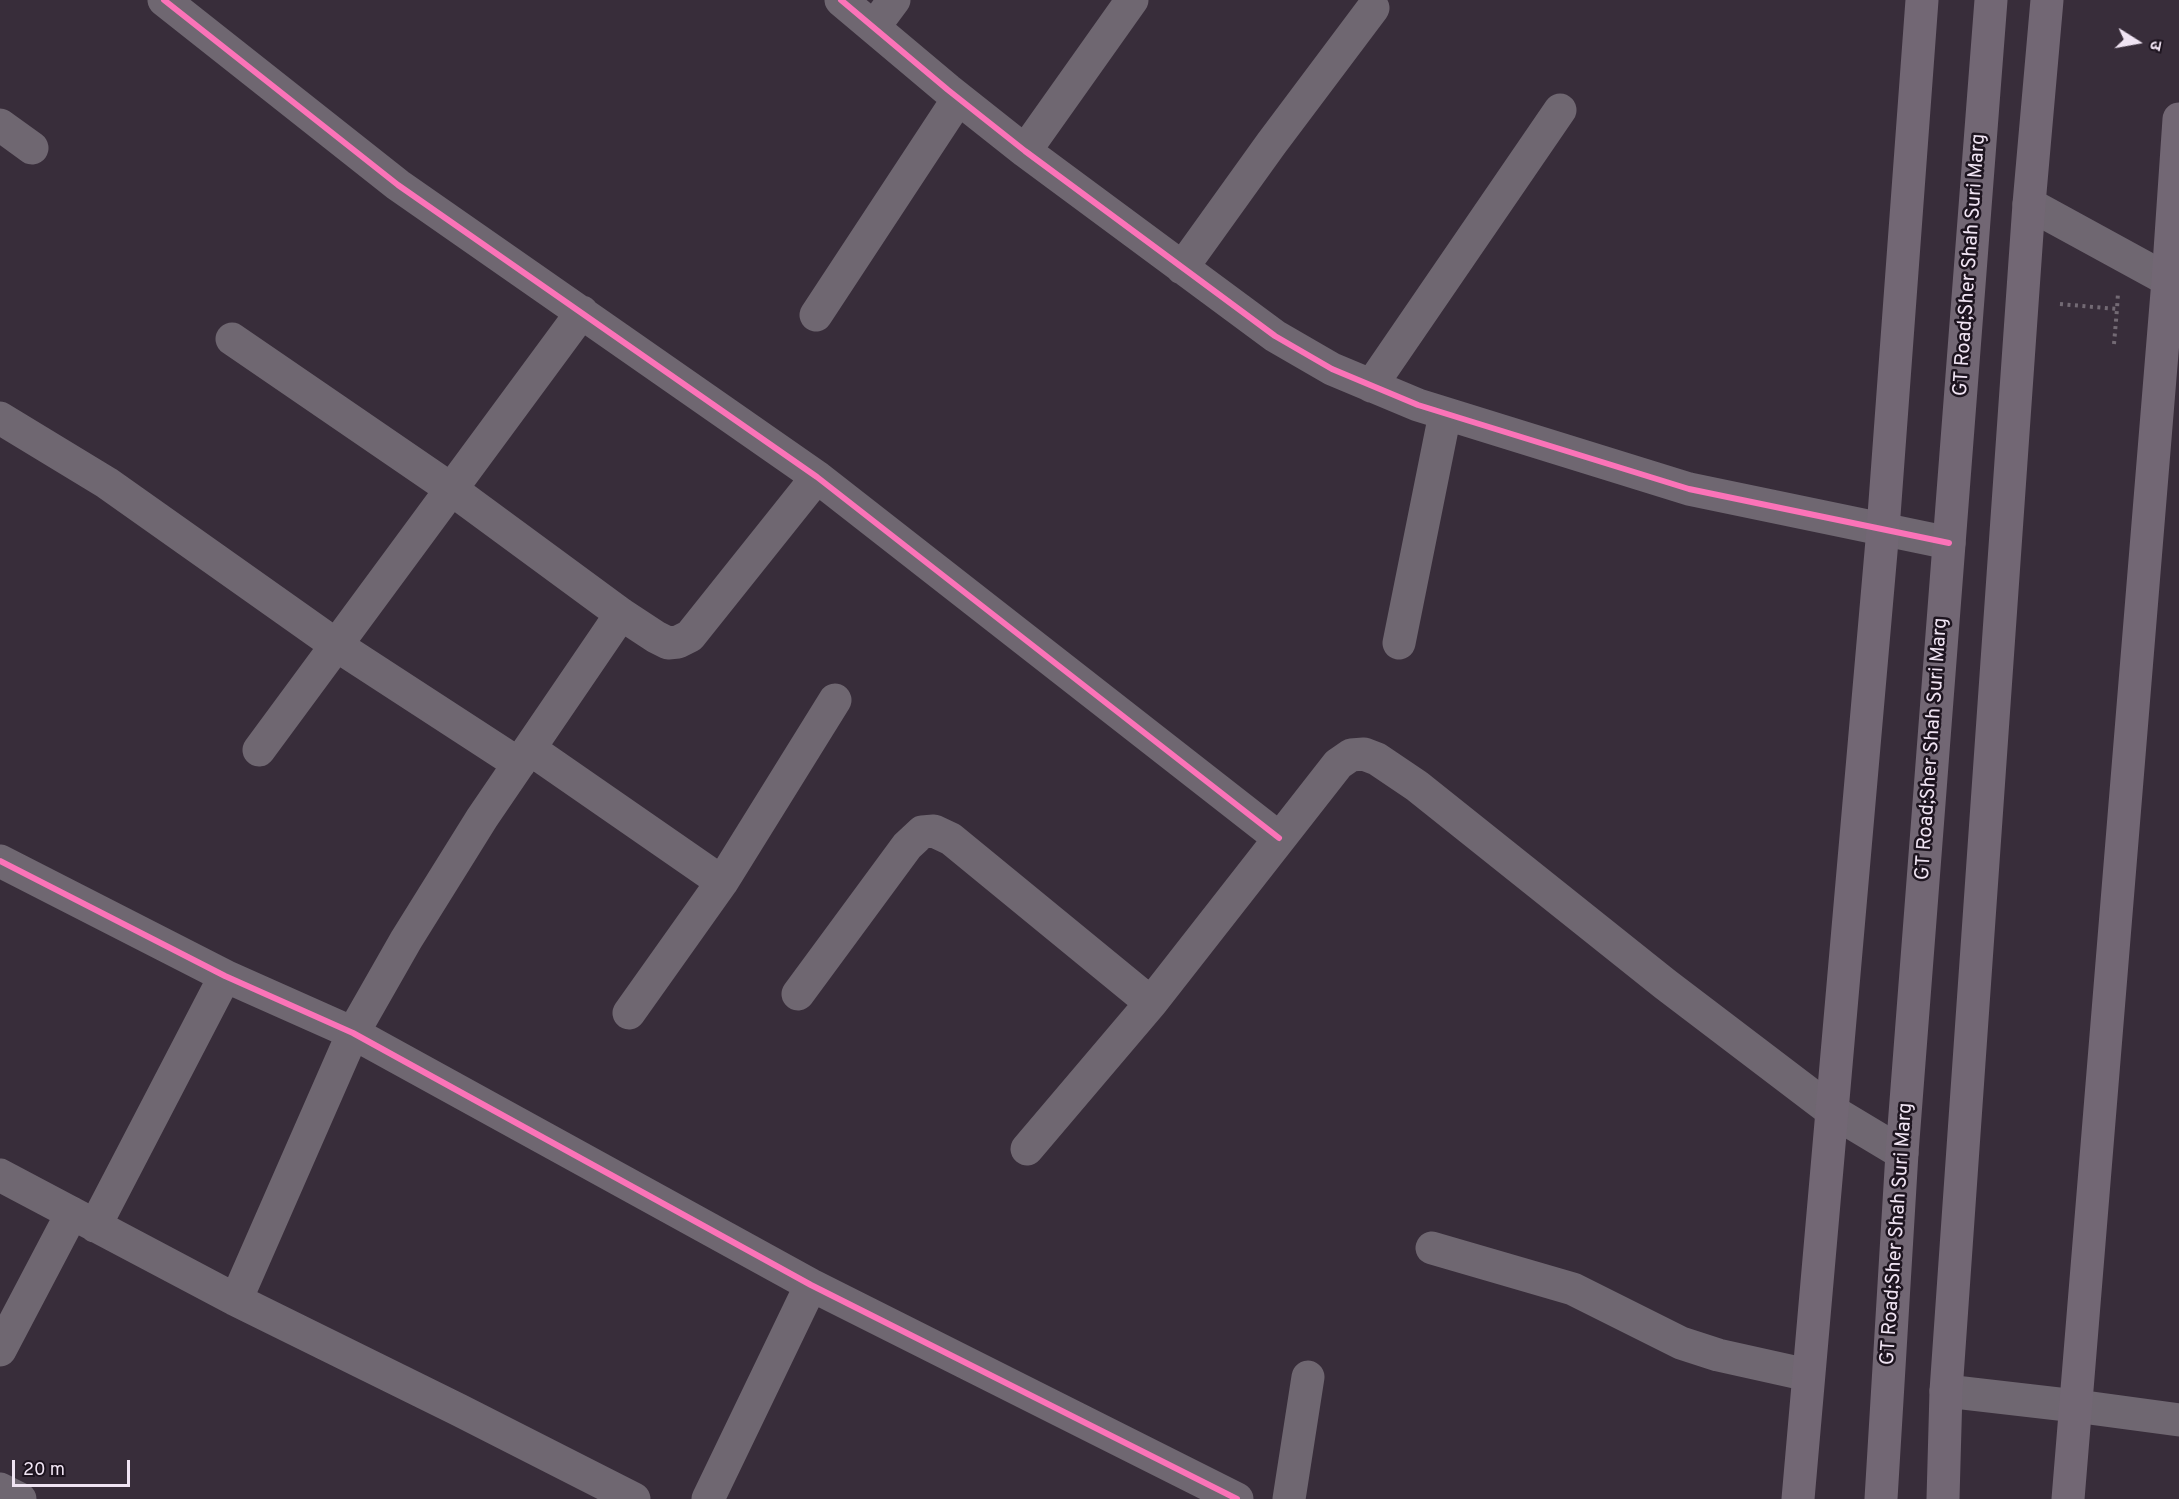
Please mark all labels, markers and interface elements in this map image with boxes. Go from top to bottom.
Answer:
north arrow [2107,12,2167,72]
text: उ [2144,39,2165,52]
street label: GT Road;Sher Shah Suri Marg [1950,133,1992,397]
street label: GT Road;Sher Shah Suri Marg [1912,617,1954,881]
street label: GT Road;Sher Shah Suri Marg [1877,1102,1919,1366]
scale bar [15,1448,134,1486]
text: 20 m [23,1459,65,1482]

